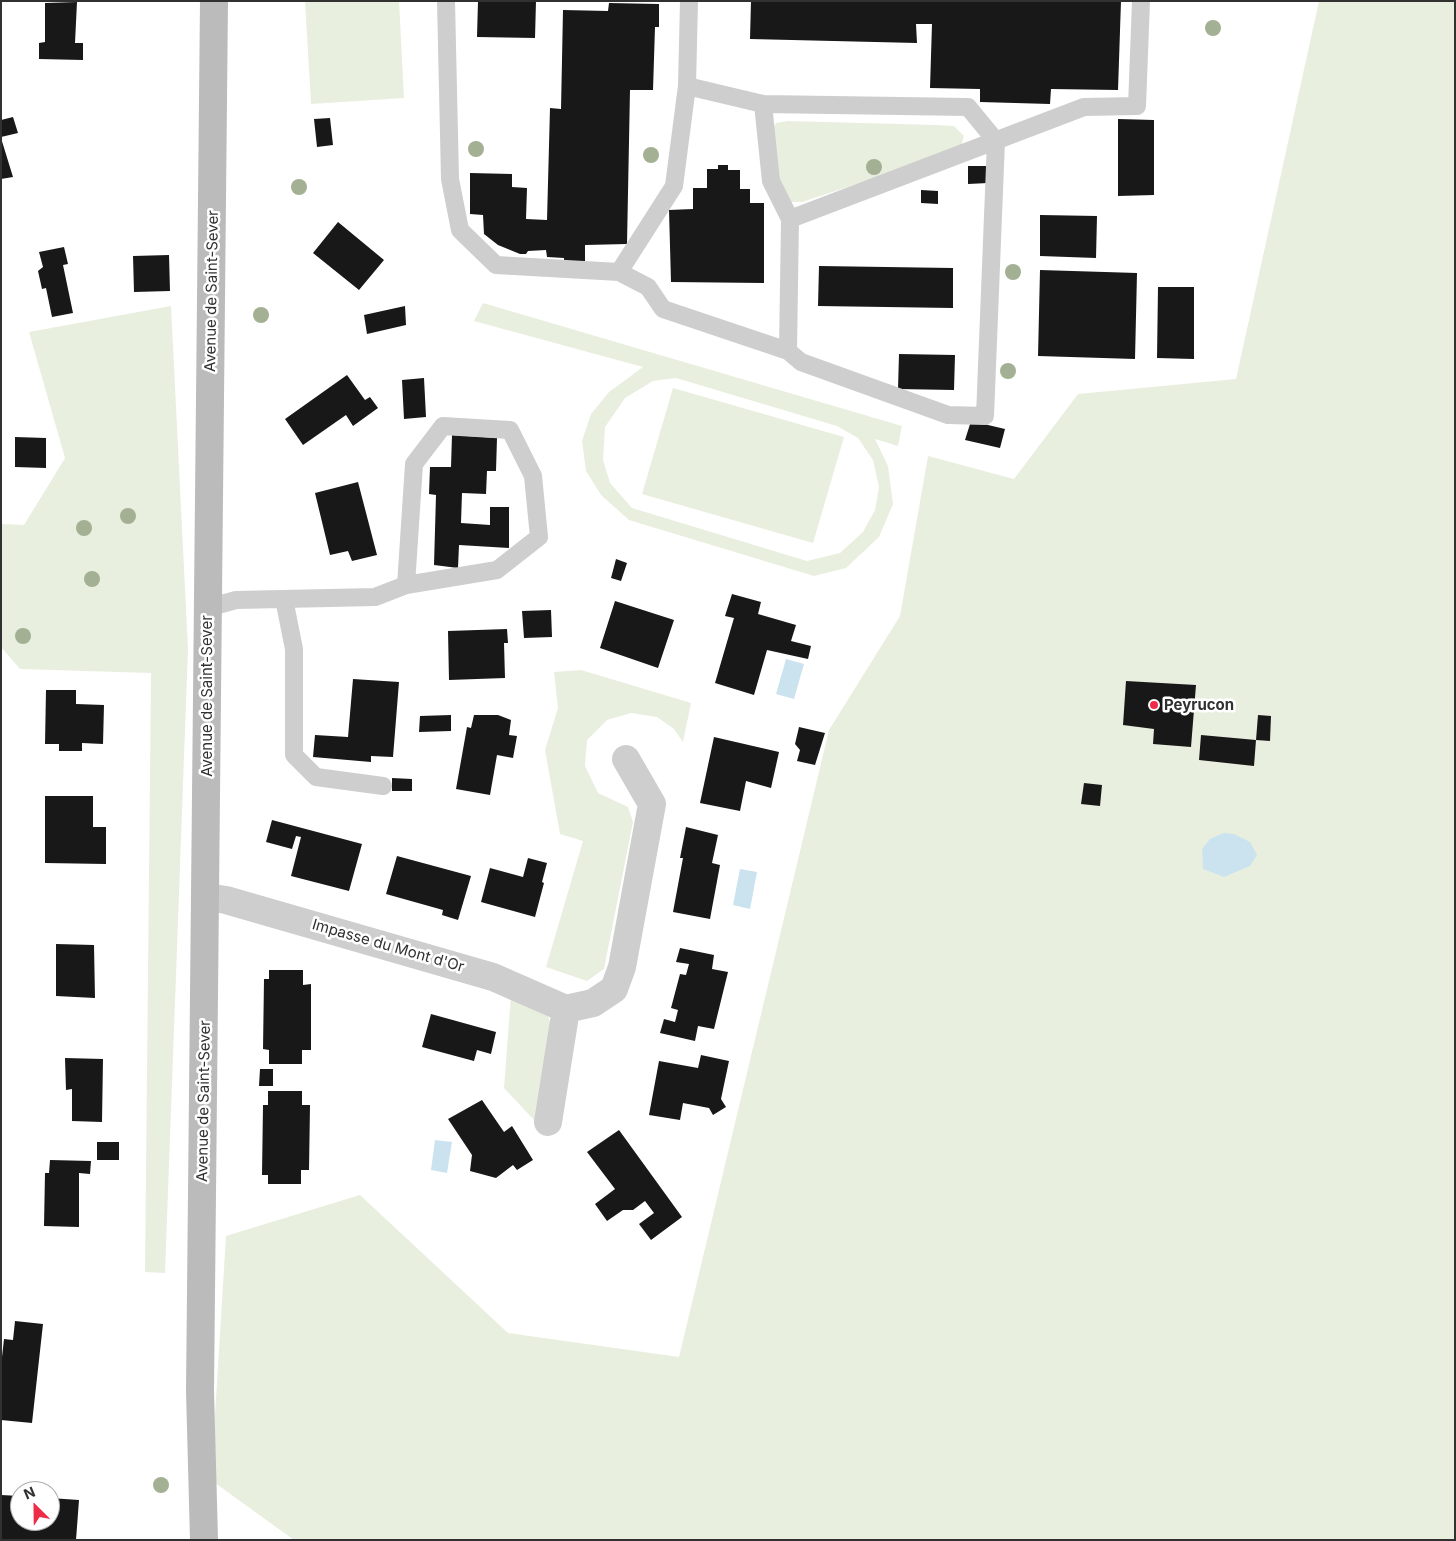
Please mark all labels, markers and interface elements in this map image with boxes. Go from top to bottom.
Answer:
street label: Avenue de Saint-Sever [202,210,222,372]
street label: Avenue de Saint-Sever [198,615,216,777]
place label: Peyrucon [1164,696,1234,714]
marker: Peyrucon [1148,699,1160,711]
street label: Impasse du Mont d'Or [310,916,466,976]
street label: Avenue de Saint-Sever [194,1020,214,1182]
north arrow [10,1481,60,1531]
text: N [21,1483,38,1503]

